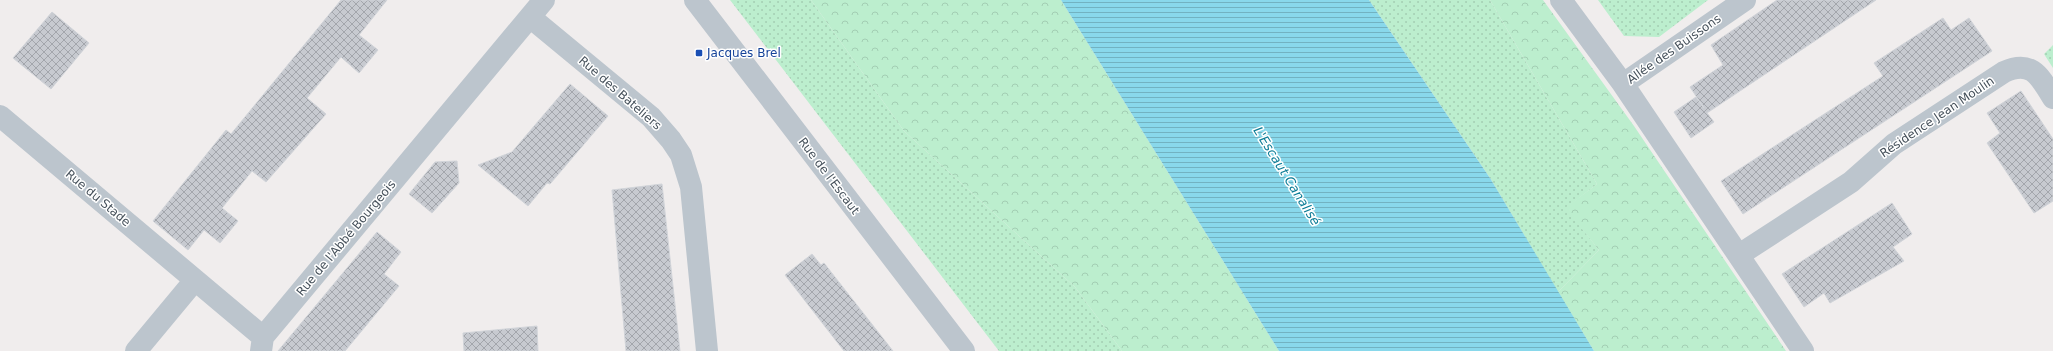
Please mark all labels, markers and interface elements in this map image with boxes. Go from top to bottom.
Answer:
street label: Allée des Buissons [1624,11,1724,87]
place label: Jacques Brel [706,46,781,60]
marker: Jacques Brel [694,48,704,58]
street label: Rue des Bateliers [576,53,664,133]
street label: Résidence Jean Moulin [1877,74,1997,160]
water label: L'Escaut Canalisé [1251,124,1323,228]
street label: Rue de l'Escaut [796,135,862,217]
street label: Rue du Stade [63,167,133,229]
street label: Rue de l'Abbé Bourgeois [294,177,398,299]

